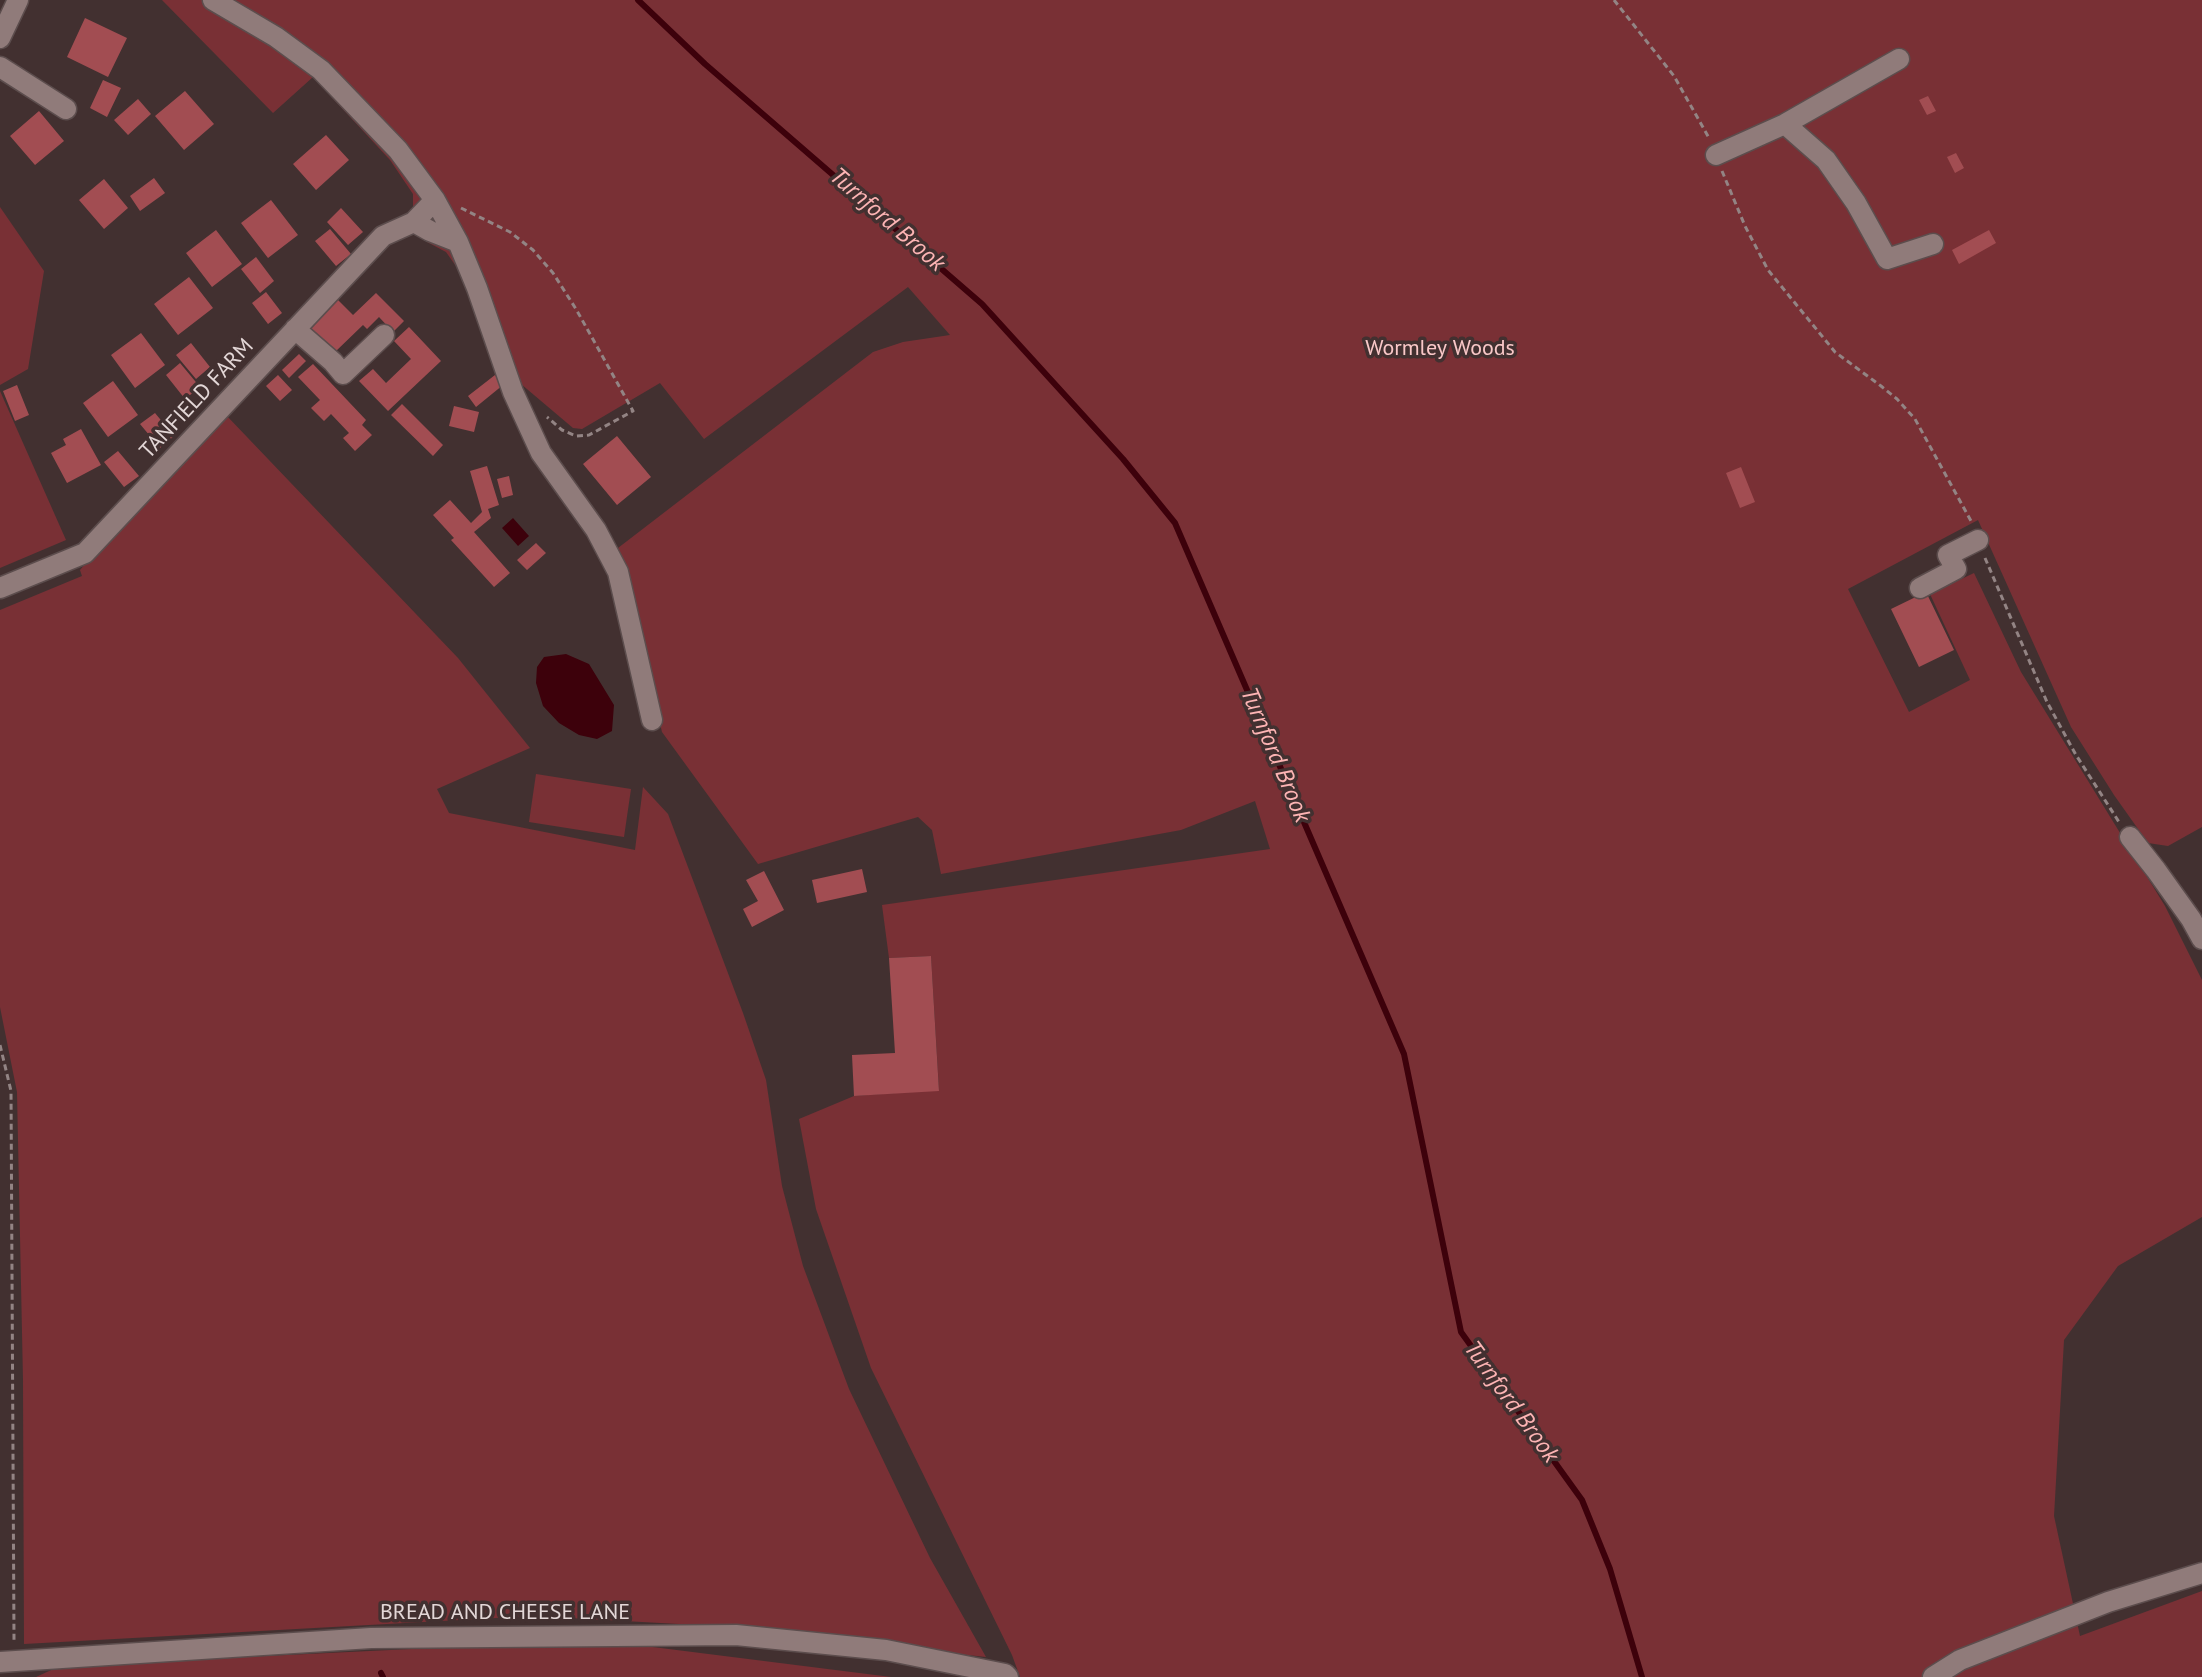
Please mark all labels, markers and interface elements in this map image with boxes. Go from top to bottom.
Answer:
water label: Turnford Brook [823,162,951,278]
street label: TANFIELD FARM [135,334,259,464]
park label: Wormley Woods [1365,336,1515,362]
water label: Turnford Brook [1234,683,1316,827]
water label: Turnford Brook [1457,1335,1565,1469]
street label: BREAD AND CHEESE LANE [380,1600,630,1626]

